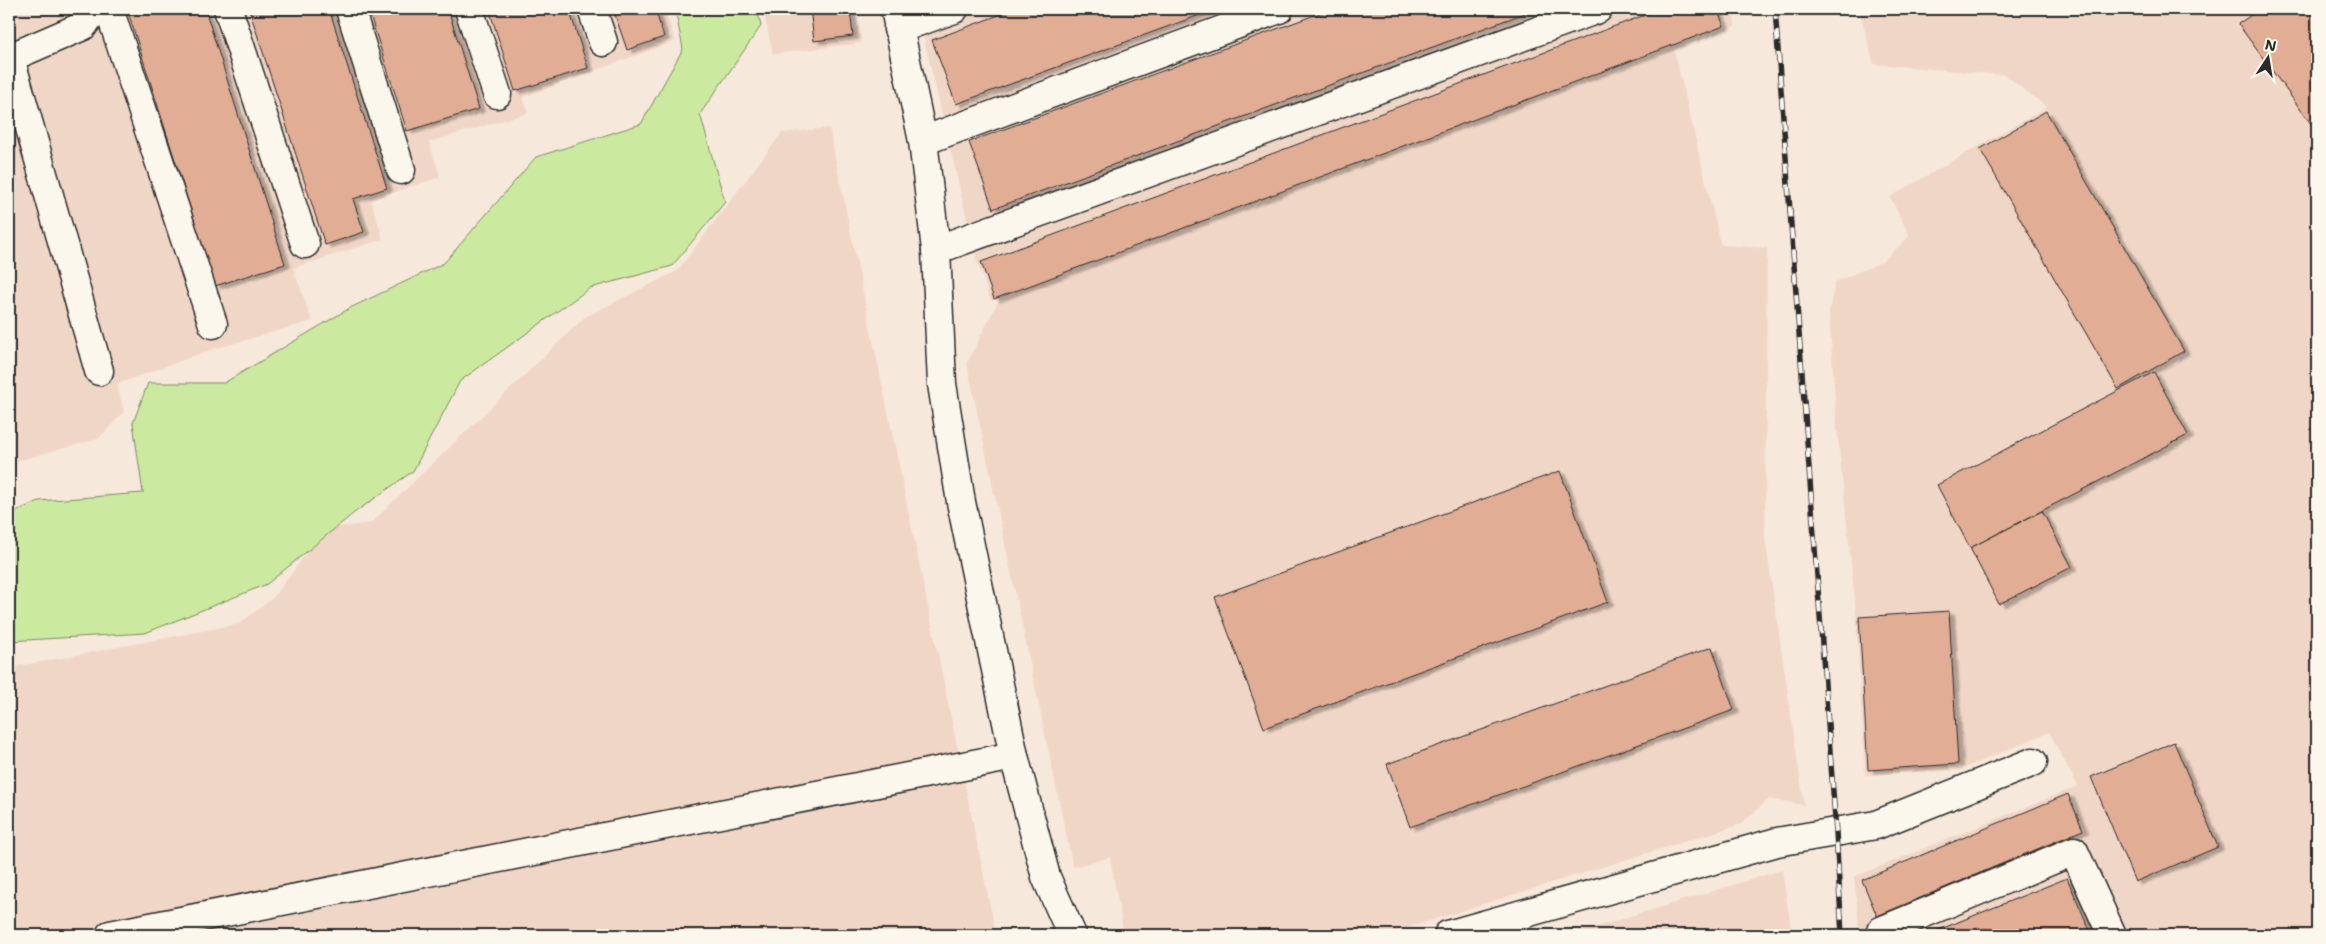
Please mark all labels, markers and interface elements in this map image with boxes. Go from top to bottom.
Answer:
north arrow [2244,32,2294,82]
text: N [2263,35,2278,55]

